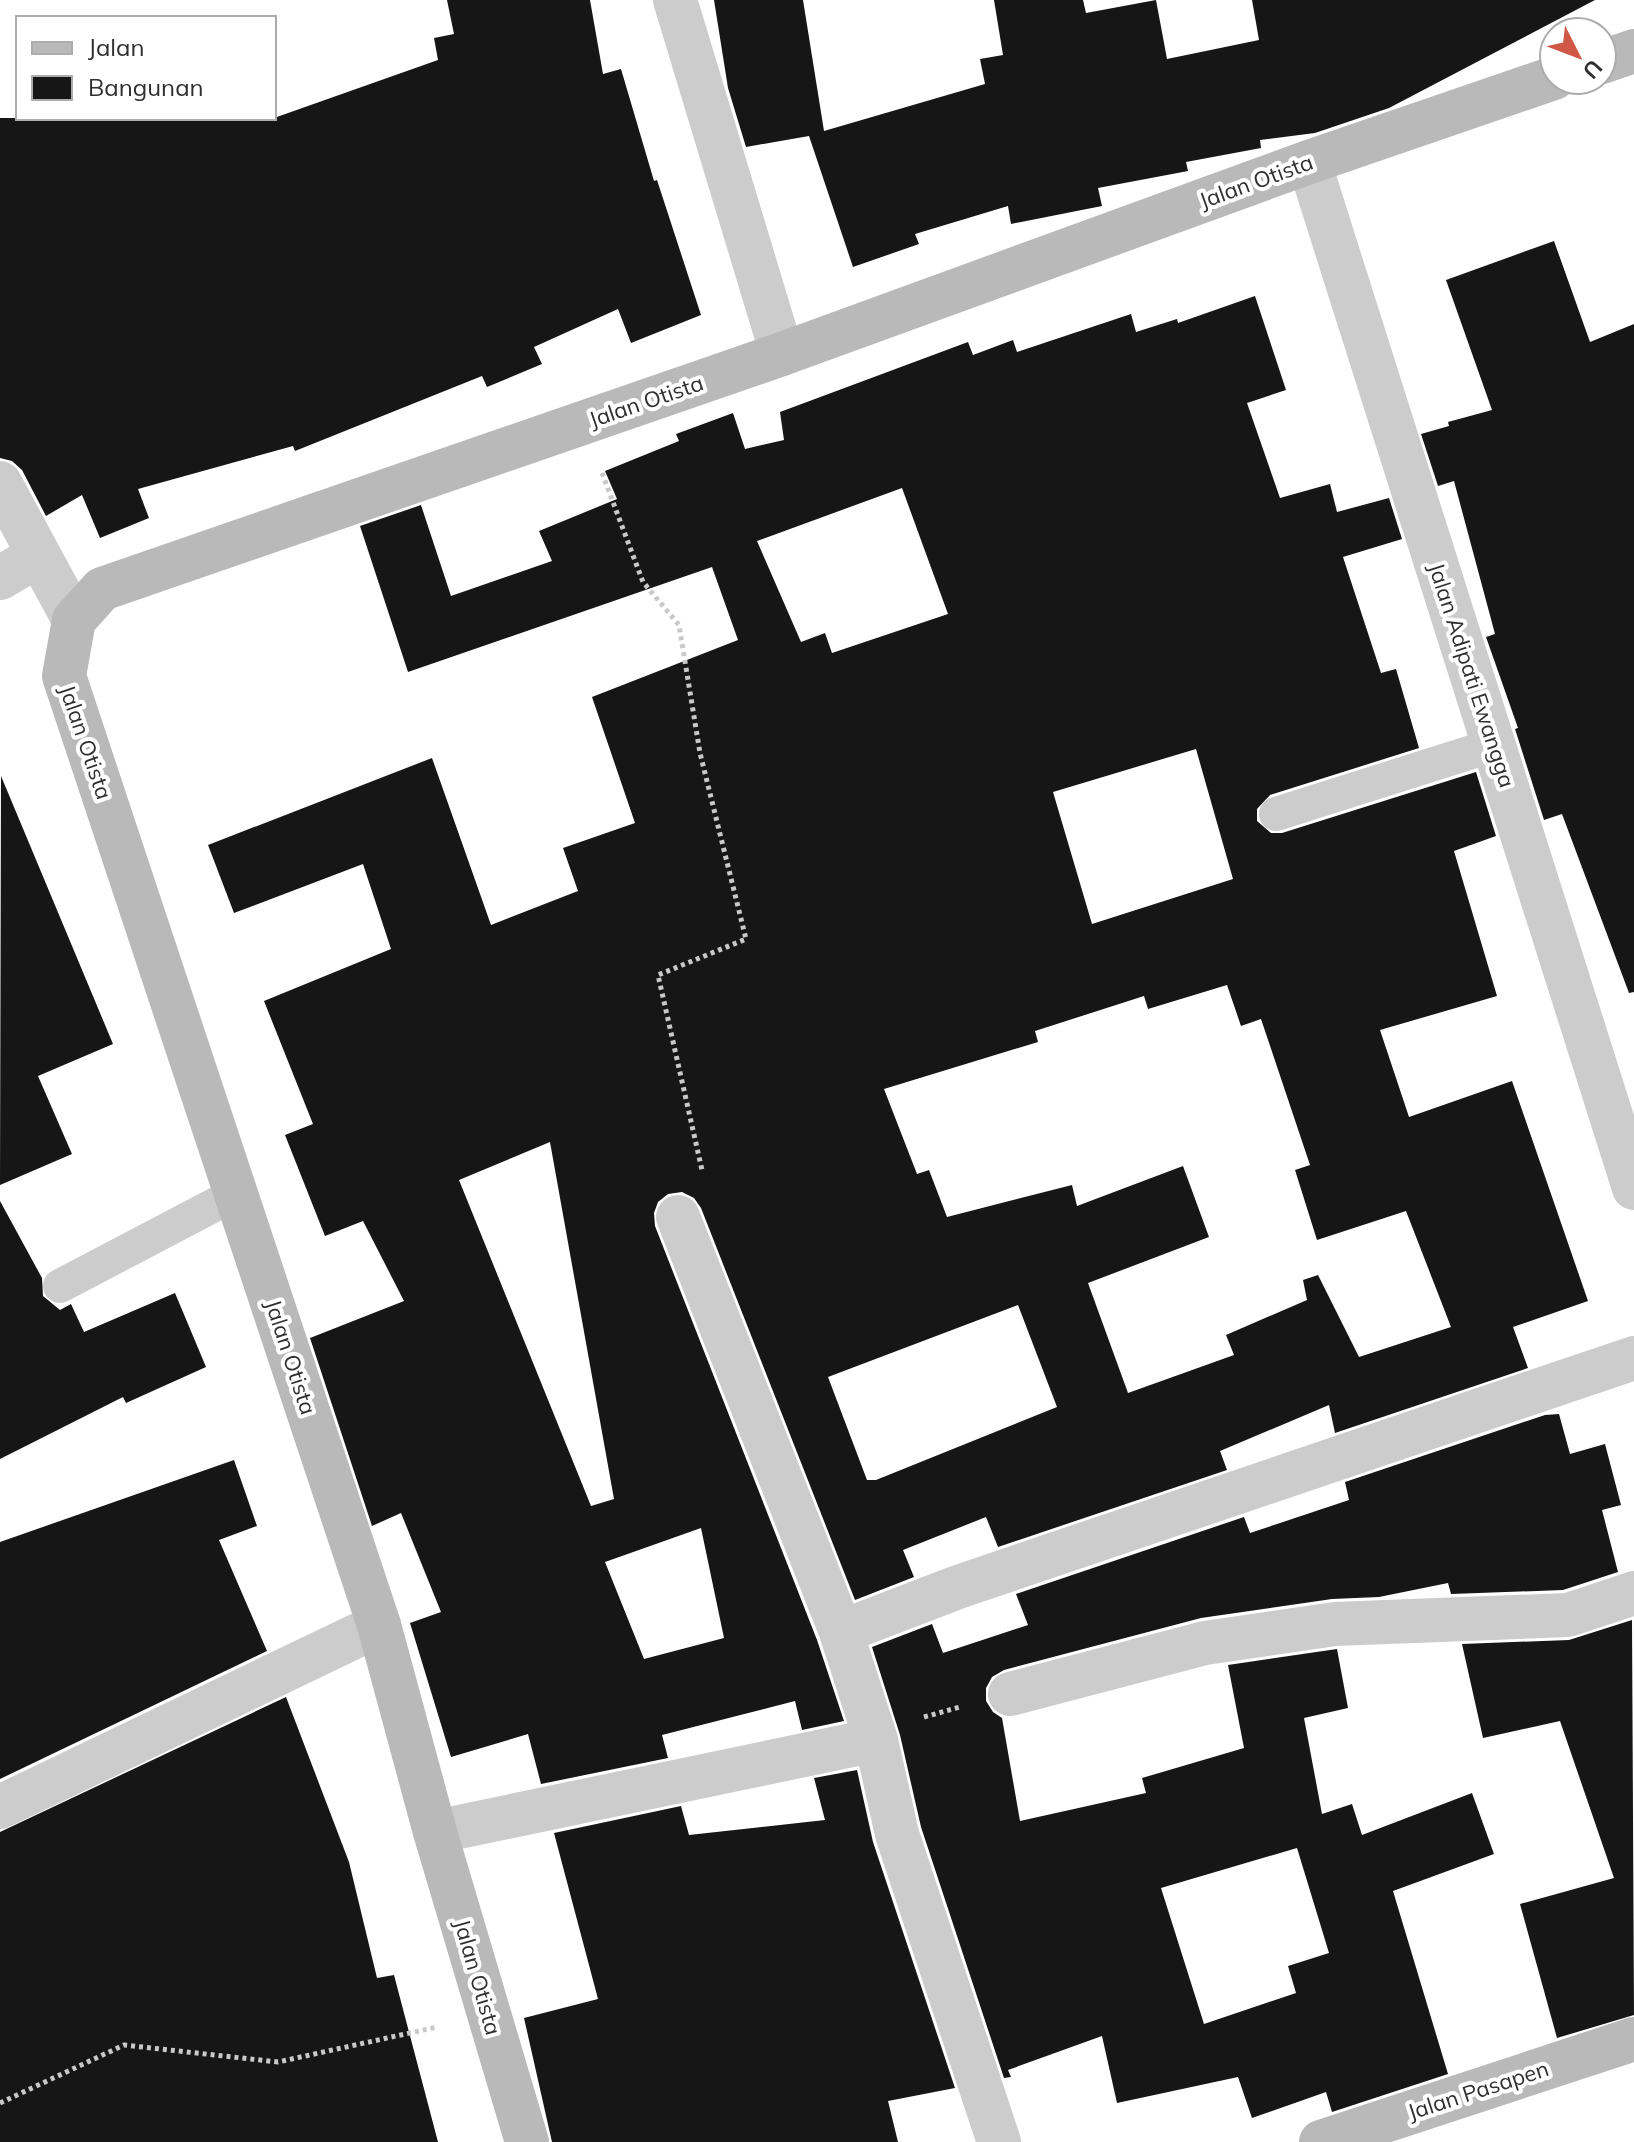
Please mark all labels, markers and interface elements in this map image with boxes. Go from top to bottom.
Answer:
legend [16,16,276,120]
north arrow [1538,16,1618,96]
text: Jalan [88,32,144,62]
text: U [1577,54,1609,85]
text: Bangunan [88,72,204,102]
street label: Jalan Otista [1195,147,1317,215]
street label: Jalan Otista [585,368,707,434]
street label: Jalan Adipati Ewangga [1422,559,1522,791]
street label: Jalan Otista [53,681,119,803]
street label: Jalan Otista [259,1296,323,1418]
street label: Jalan Otista [448,1916,508,2038]
street label: Jalan Pasapen [1404,2054,1552,2126]

